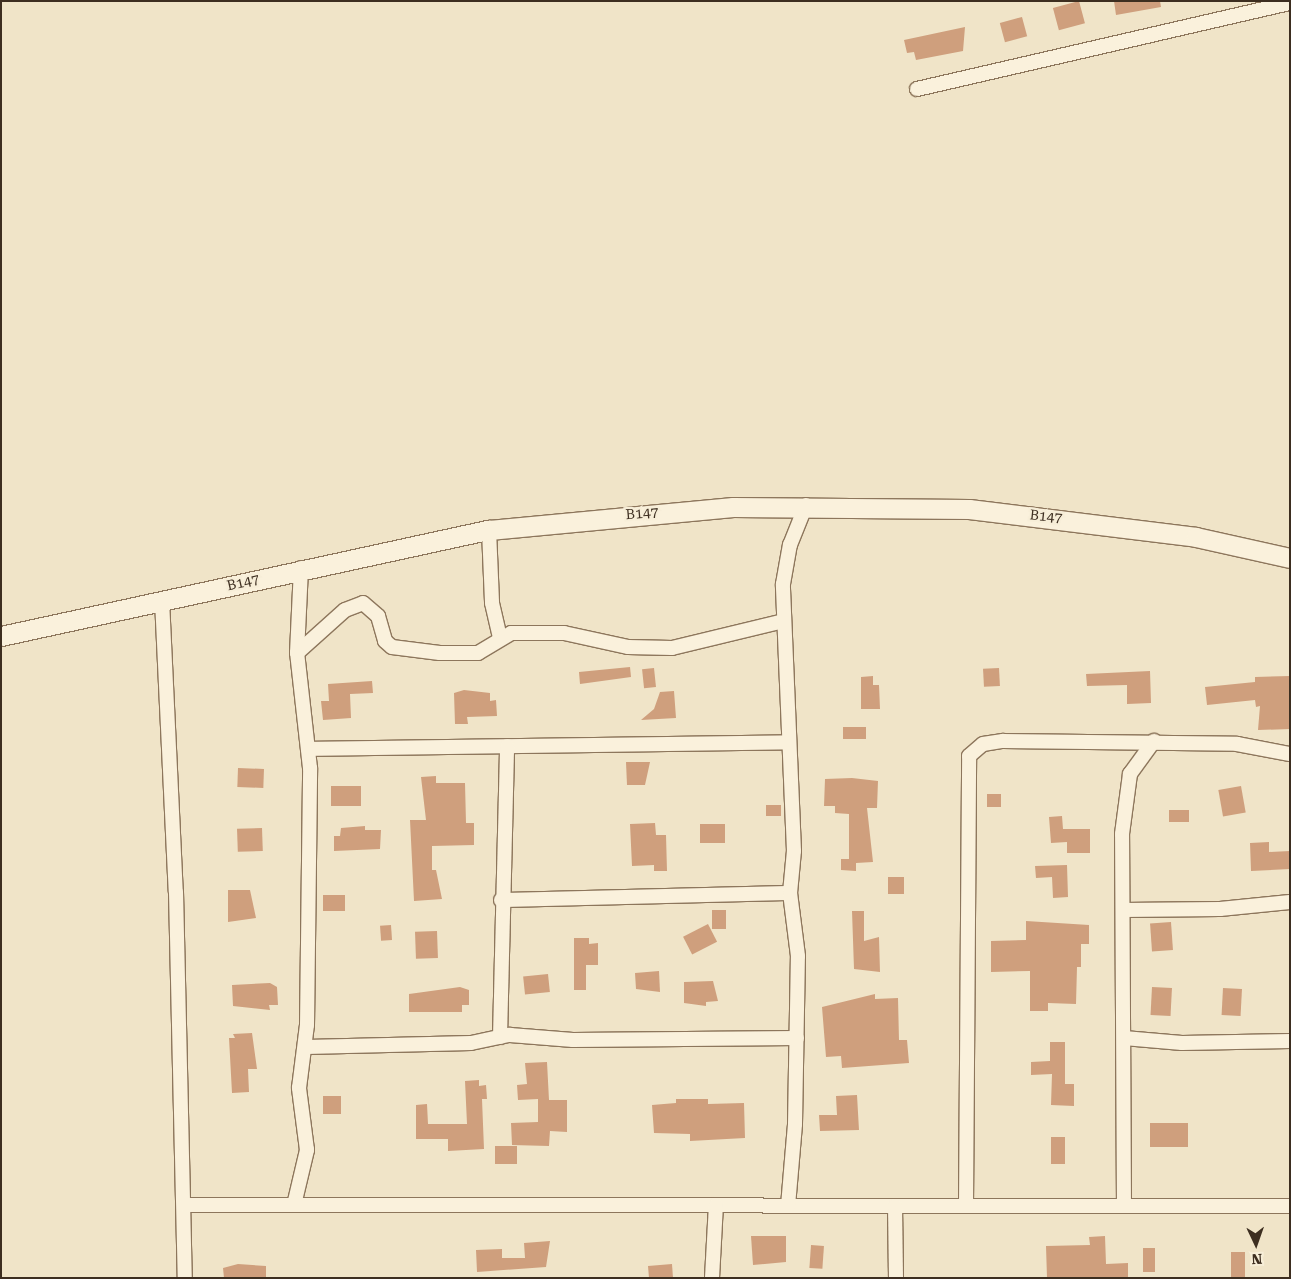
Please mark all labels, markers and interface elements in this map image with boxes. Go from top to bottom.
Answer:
street label: B147 [625,503,659,523]
street label: B147 [1029,506,1063,526]
street label: B147 [225,570,261,594]
north arrow [1231,1219,1281,1269]
text: N [1251,1251,1263,1267]

